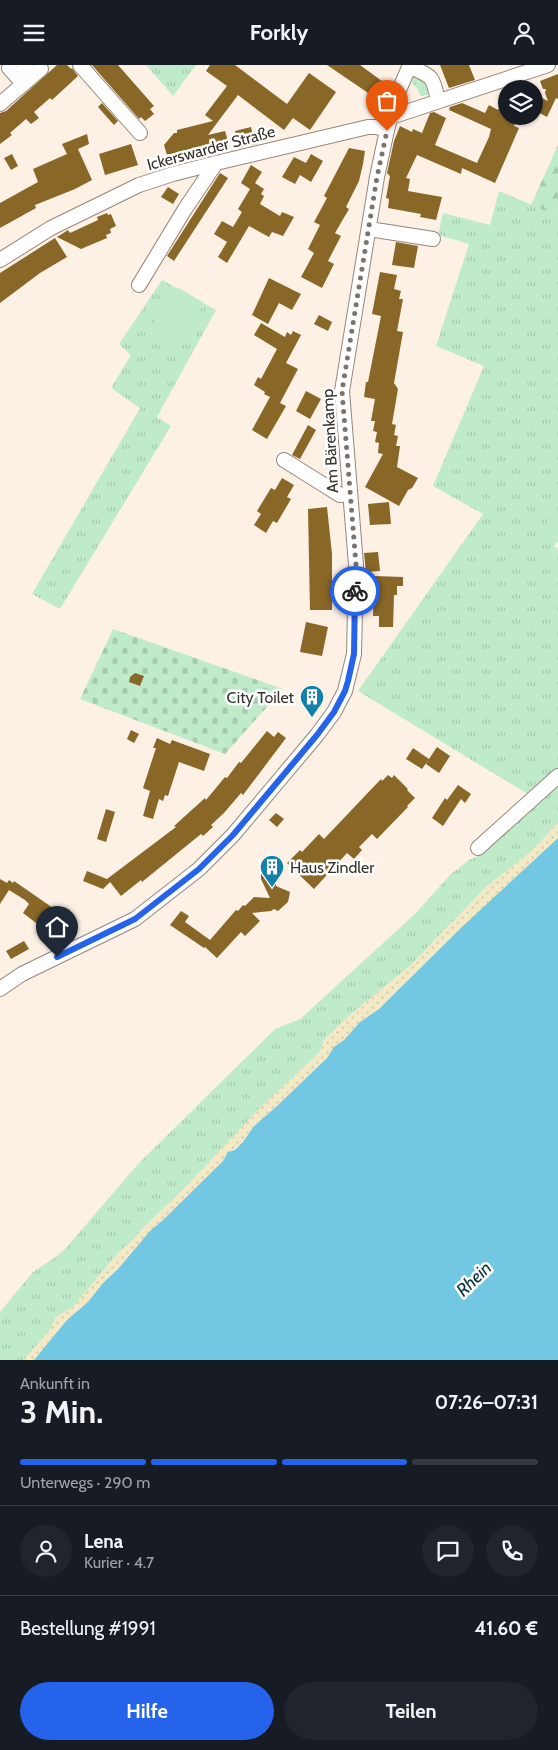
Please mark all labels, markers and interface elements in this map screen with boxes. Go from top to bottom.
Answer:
icon: menu [20,19,48,47]
text: Forkly [250,19,308,46]
icon: person [510,19,538,47]
pin [366,80,408,131]
map controls [498,80,543,125]
button: layers [498,80,543,125]
icon: bag [373,87,401,115]
street label: Ickerswarder Straße [145,122,277,174]
street label: Am Bärenkamp [318,388,342,494]
courier [330,566,380,616]
icon: bike [341,577,369,605]
building icon: City Toilet [299,684,325,718]
place label: City Toilet [226,688,295,707]
building icon: Haus Zindler [259,854,285,888]
place label: Haus Zindler [290,858,375,877]
pin [36,906,78,957]
icon: home [43,913,71,941]
water label: Rhein [452,1257,496,1301]
text: Ankunft in [20,1374,90,1393]
text: 07:26–07:31 [435,1391,538,1414]
text: 3 Min. [20,1392,103,1431]
text: Unterwegs · 290 m [20,1473,150,1492]
button: person [20,1525,72,1577]
button: chat [422,1525,474,1577]
button: phone [486,1525,538,1577]
text: Lena [84,1530,123,1553]
text: Kurier · 4.7 [84,1553,154,1572]
text: Bestellung #1991 [20,1617,156,1640]
text: 41.60 € [475,1617,538,1640]
button: Hilfe [20,1682,274,1740]
button: Teilen [284,1682,538,1740]

